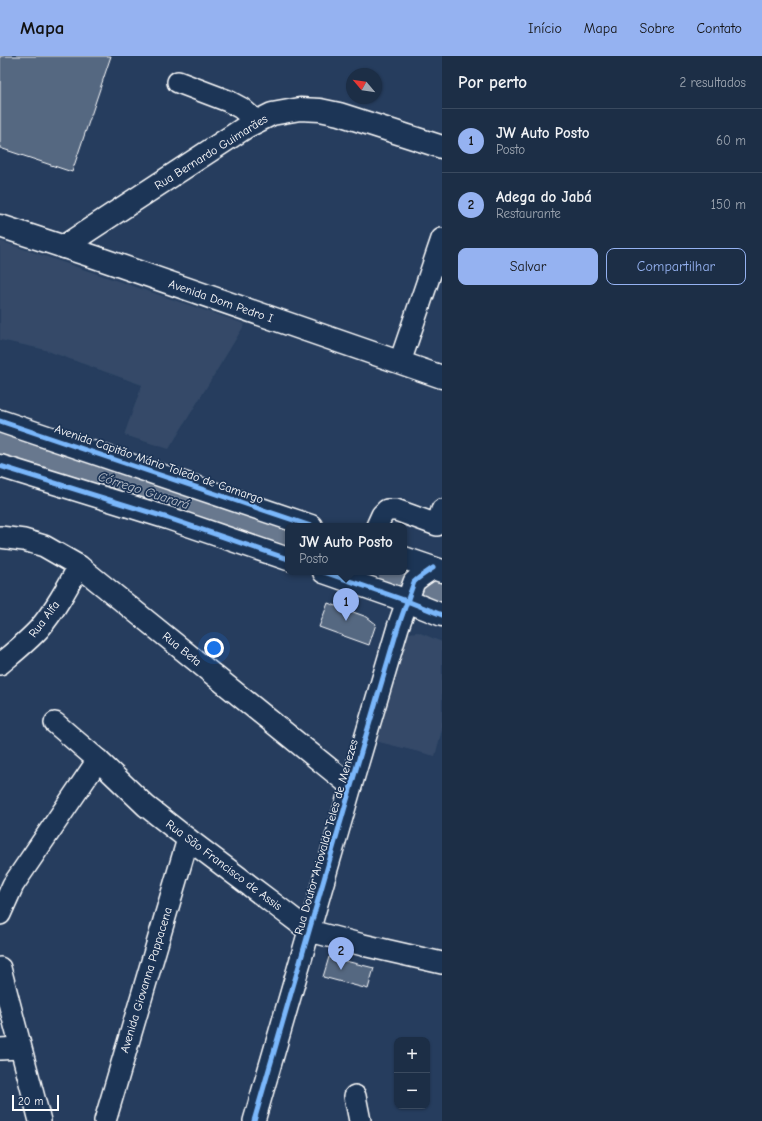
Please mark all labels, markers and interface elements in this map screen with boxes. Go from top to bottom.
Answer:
text: Mapa [20,17,65,39]
text: Início [528,20,562,37]
text: Mapa [584,20,617,37]
text: Sobre [639,20,674,37]
text: Contato [696,20,742,37]
north arrow [346,68,382,104]
text: Por perto [458,73,527,92]
text: 2 resultados [679,75,746,90]
street label: Rua Bernardo Guimarães [152,111,270,193]
text: JW Auto Posto [496,124,590,142]
text: 1 [468,133,474,148]
text: 60 m [716,133,746,148]
text: Posto [496,142,525,157]
text: Adega do Jabá [496,188,592,206]
text: 2 [468,197,474,212]
text: 150 m [711,197,746,212]
text: Restaurante [496,206,561,221]
button: Salvar [458,248,598,285]
button: Compartilhar [606,248,746,285]
street label: Avenida Dom Pedro I [167,277,275,326]
street label: Avenida Capitão Mário Toledo de Camargo [53,422,265,506]
water label: Córrego Guarará [96,469,192,512]
popup [285,523,407,575]
text: JW Auto Posto [299,533,393,551]
text: Posto [299,551,328,566]
pin: 1 [333,588,359,621]
street label: Rua Alfa [26,598,62,640]
street label: Rua Beta [160,629,204,669]
your location [204,638,224,658]
street label: Rua Doutor Ariovaldo Teles de Menezes [291,738,361,936]
street label: Rua São Francisco de Assis [163,817,285,913]
street label: Avenida Giovanna Pappacena [117,905,175,1055]
pin: 2 [328,937,354,970]
map controls [394,1037,430,1109]
button: + [394,1037,430,1073]
button: − [394,1073,430,1109]
scale bar [12,1093,59,1112]
text: 20 m [18,1095,43,1108]

